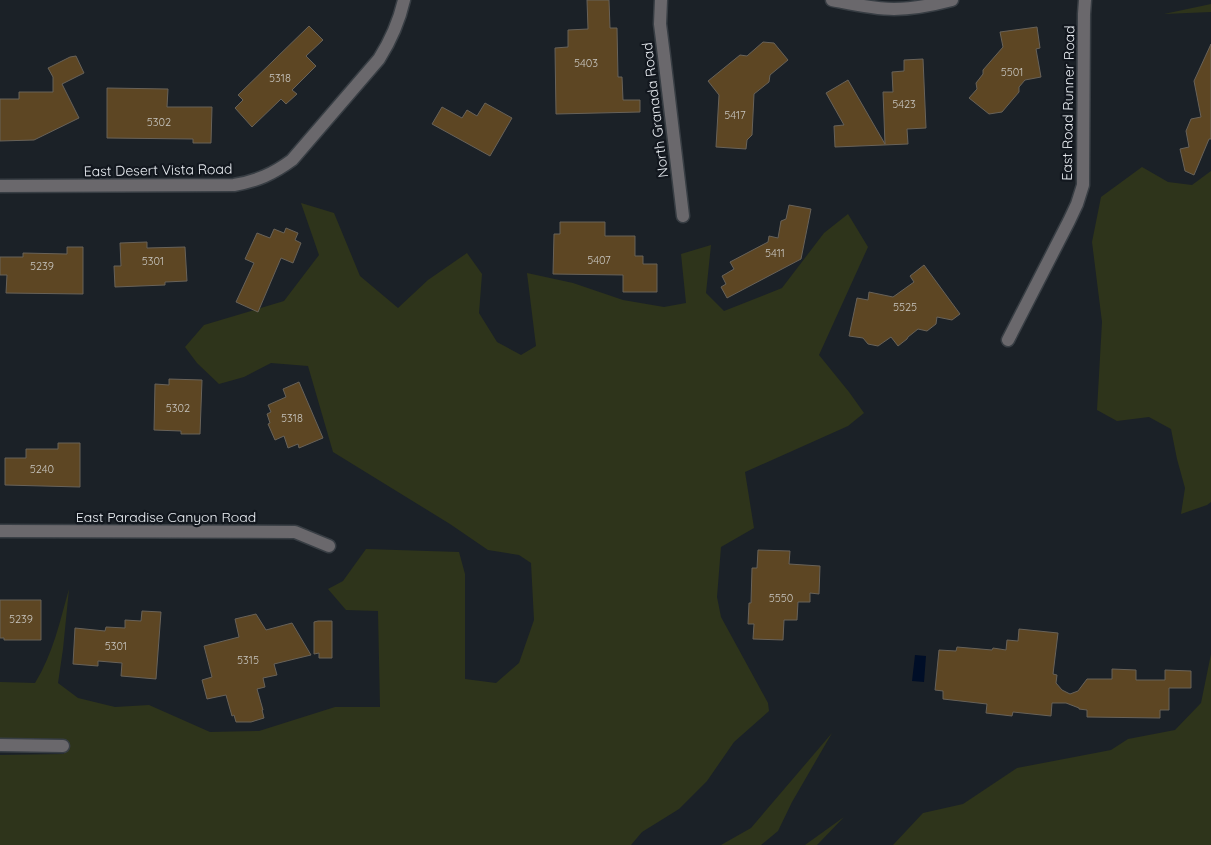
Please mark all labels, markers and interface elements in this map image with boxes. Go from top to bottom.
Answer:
street label: East Road Runner Road [1058,25,1078,181]
street label: North Granada Road [638,41,672,179]
house number: 5403 [574,56,598,70]
house number: 5501 [1001,65,1023,79]
house number: 5318 [269,71,291,85]
house number: 5423 [892,97,916,111]
house number: 5417 [724,108,746,122]
house number: 5302 [147,115,171,129]
street label: East Desert Vista Road [83,160,233,180]
house number: 5411 [765,246,785,260]
house number: 5407 [587,253,611,267]
house number: 5301 [142,254,164,268]
house number: 5239 [30,259,54,273]
house number: 5525 [893,300,917,314]
house number: 5302 [166,401,190,415]
house number: 5318 [281,411,303,425]
house number: 5240 [30,462,54,476]
street label: East Paradise Canyon Road [76,508,256,526]
house number: 5550 [769,591,793,605]
house number: 5239 [9,612,33,626]
house number: 5301 [105,639,127,653]
house number: 5315 [237,653,259,667]

